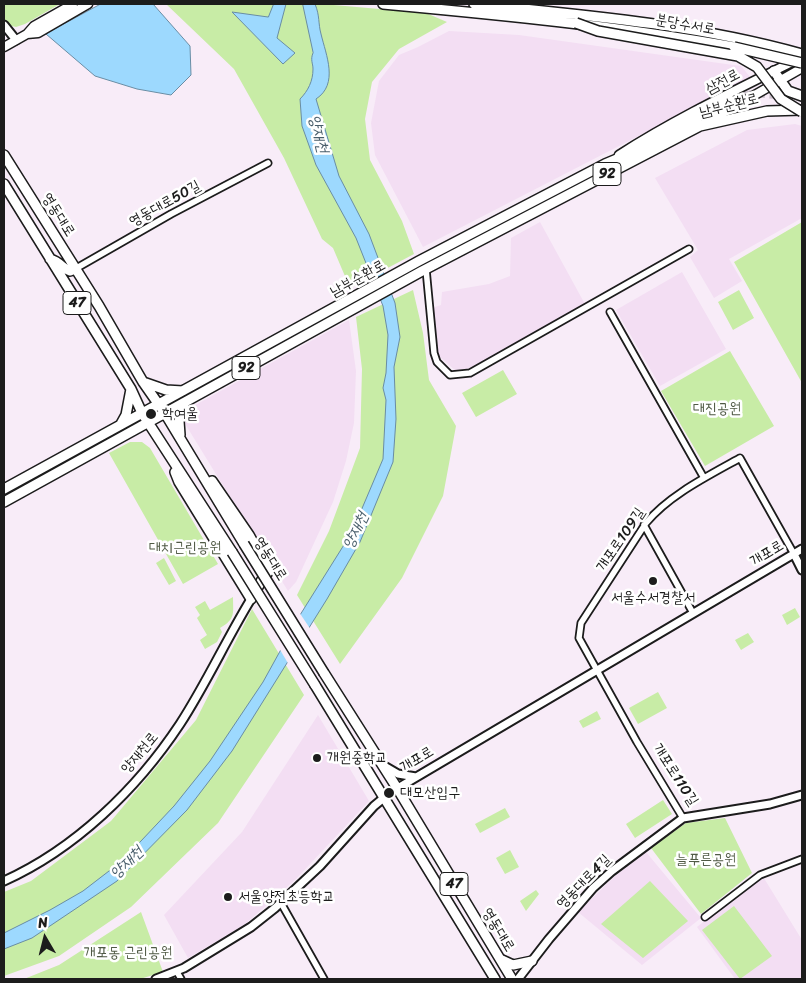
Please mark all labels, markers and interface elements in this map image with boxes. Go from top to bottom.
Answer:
street label: 분당수서로 [654,11,716,39]
street label: 삼전로 [703,66,743,98]
street label: 남부순환로 [698,90,760,122]
water label: 양재천 [304,113,332,155]
road number: 92 [593,162,621,185]
street label: 영동대로50길 [126,177,204,231]
street label: 영동대로 [38,190,78,240]
street label: 남부순환로 [327,256,389,302]
road number: 47 [63,292,91,314]
road number: 92 [232,356,260,379]
park label: 대진공원 [693,400,741,418]
place label: 학여울 [162,405,198,423]
marker: 학여울 [144,407,158,421]
street label: 개포로109길 [593,505,649,575]
water label: 양재천 [339,509,373,553]
street label: 영동대로 [250,534,290,584]
street label: 개포로 [747,537,787,571]
park label: 대치근린공원 [149,539,221,557]
marker: 서울수서경찰서 [647,575,659,587]
place label: 서울수서경찰서 [611,589,695,607]
street label: 양재천로 [118,729,162,777]
street label: 개포로110길 [648,740,702,810]
street label: 개포로 [397,743,437,777]
place label: 개원중학교 [327,749,387,767]
marker: 개원중학교 [311,752,323,764]
place label: 대모산입구 [400,784,460,802]
marker: 대모산입구 [382,786,396,800]
water label: 양재천 [106,843,148,883]
street label: 영동대로4길 [553,851,615,913]
park label: 늘푸른공원 [676,851,736,869]
road number: 47 [440,872,468,896]
place label: 서울양전초등학교 [238,888,335,906]
marker: 서울양전초등학교 [222,891,234,903]
street label: 영동대로 [478,905,518,955]
text: N [36,910,49,936]
north arrow [20,913,70,963]
park label: 개포동 근린공원 [84,944,172,962]

